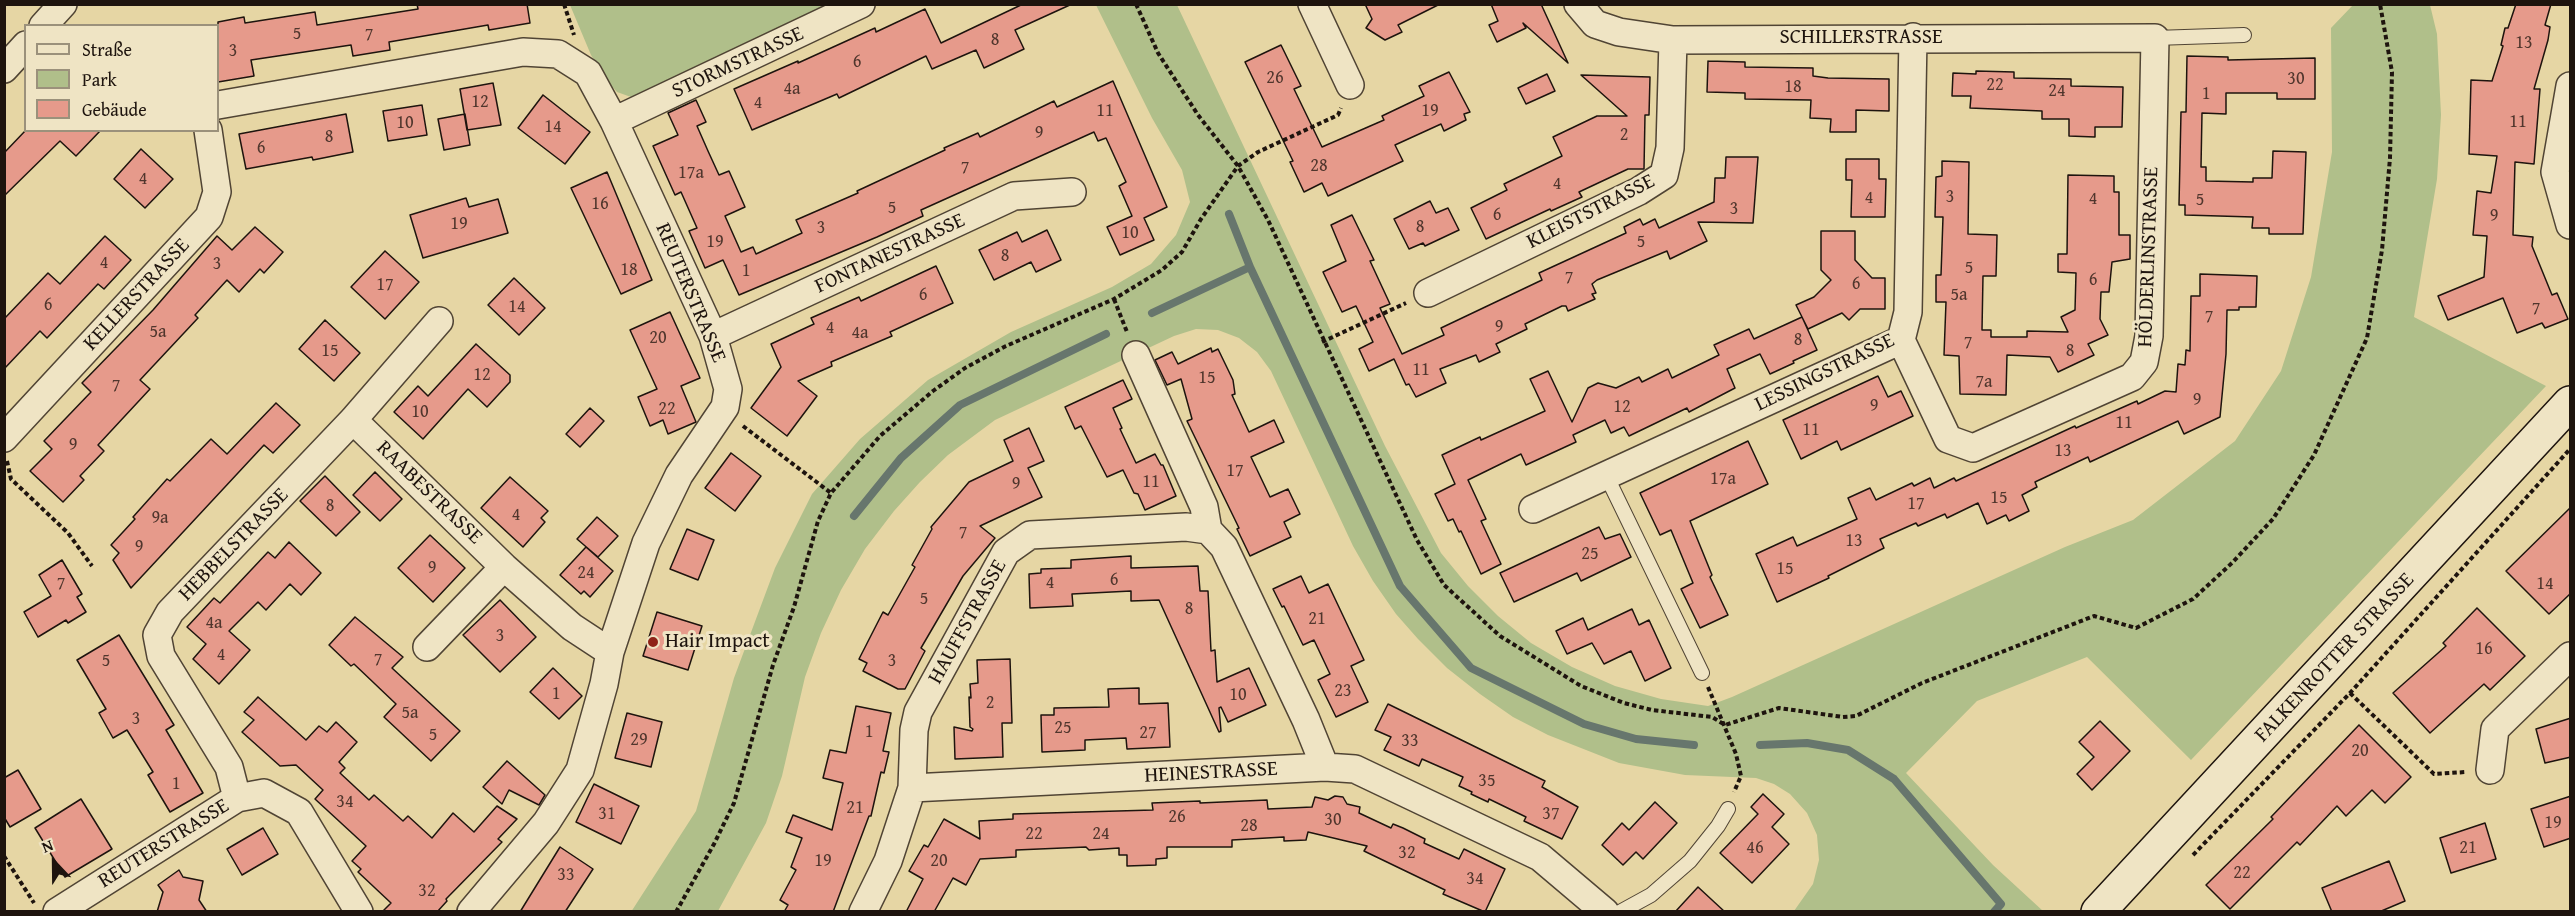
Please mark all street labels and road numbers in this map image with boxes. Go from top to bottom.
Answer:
street label: STORMSTRASSE [668,22,808,104]
street label: SCHILLERSTRASSE [1779,25,1943,51]
street label: HÖLDERLINSTRASSE [2133,166,2165,348]
street label: KLEISTSTRASSE [1523,169,1659,255]
street label: FONTANESTRASSE [811,208,969,300]
street label: REUTERSTRASSE [649,219,731,367]
street label: KELLERSTRASSE [79,234,195,356]
street label: LESSINGSTRASSE [1751,328,1899,418]
street label: RAABESTRASSE [371,436,487,550]
street label: HEBBELSTRASSE [174,483,294,607]
street label: HAUFFSTRASSE [923,555,1013,689]
street label: FALKENROTTER STRASSE [2250,568,2420,748]
street label: HEINESTRASSE [1144,757,1278,789]
street label: REUTERSTRASSE [94,794,234,894]

